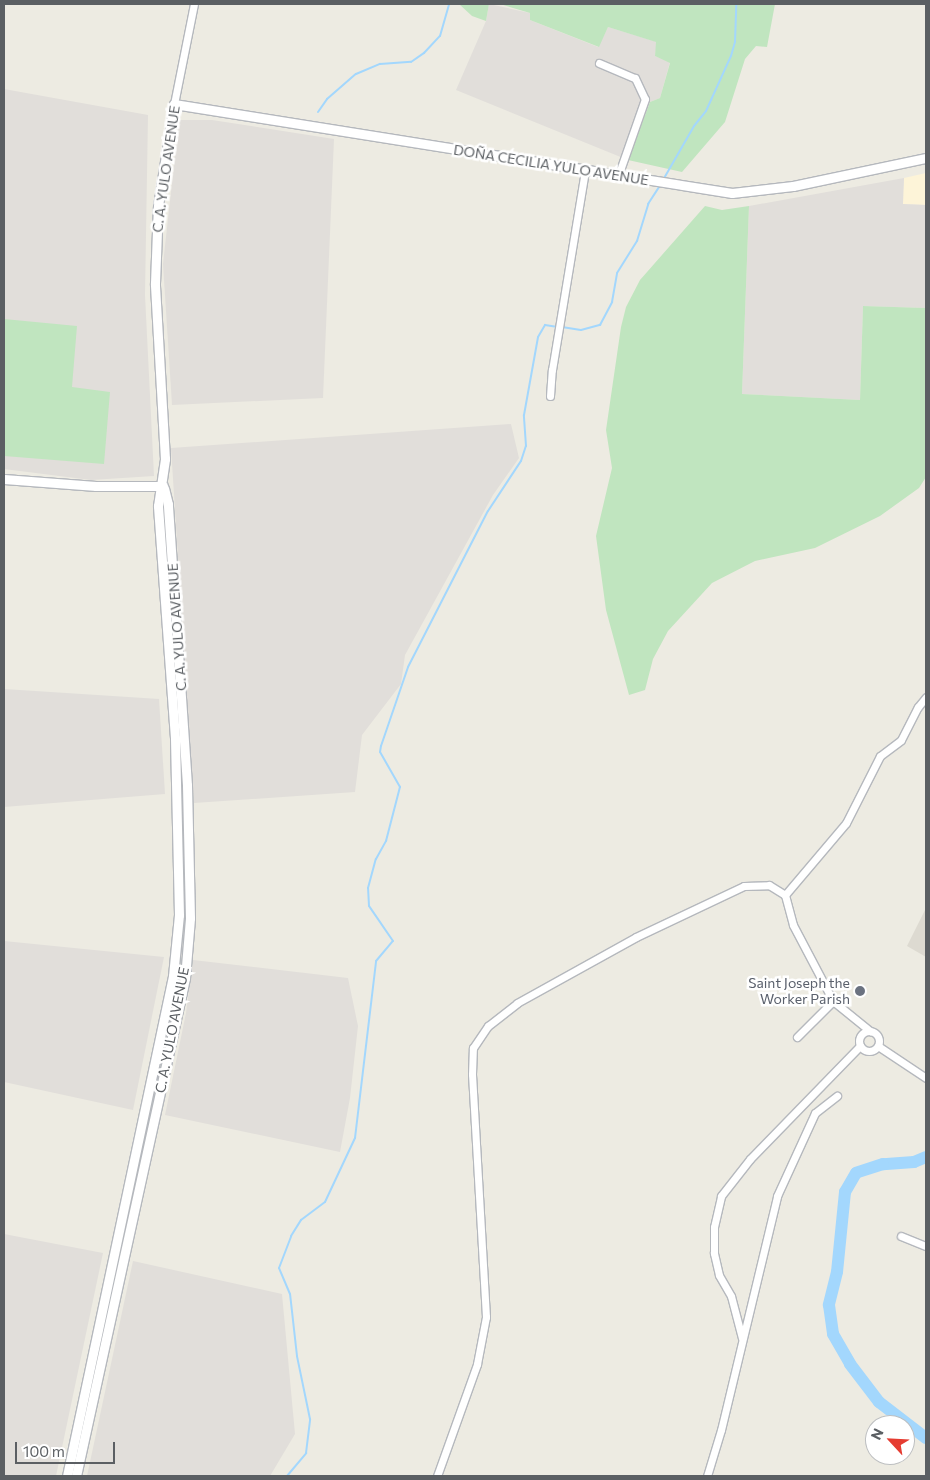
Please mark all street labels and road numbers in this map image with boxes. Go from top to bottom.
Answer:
street label: C. A. YULO AVENUE [149,104,183,234]
street label: DOÑA CECILIA YULO AVENUE [452,141,650,189]
street label: C. A. YULO AVENUE [164,563,190,691]
street label: C. A. YULO AVENUE [152,966,192,1094]

